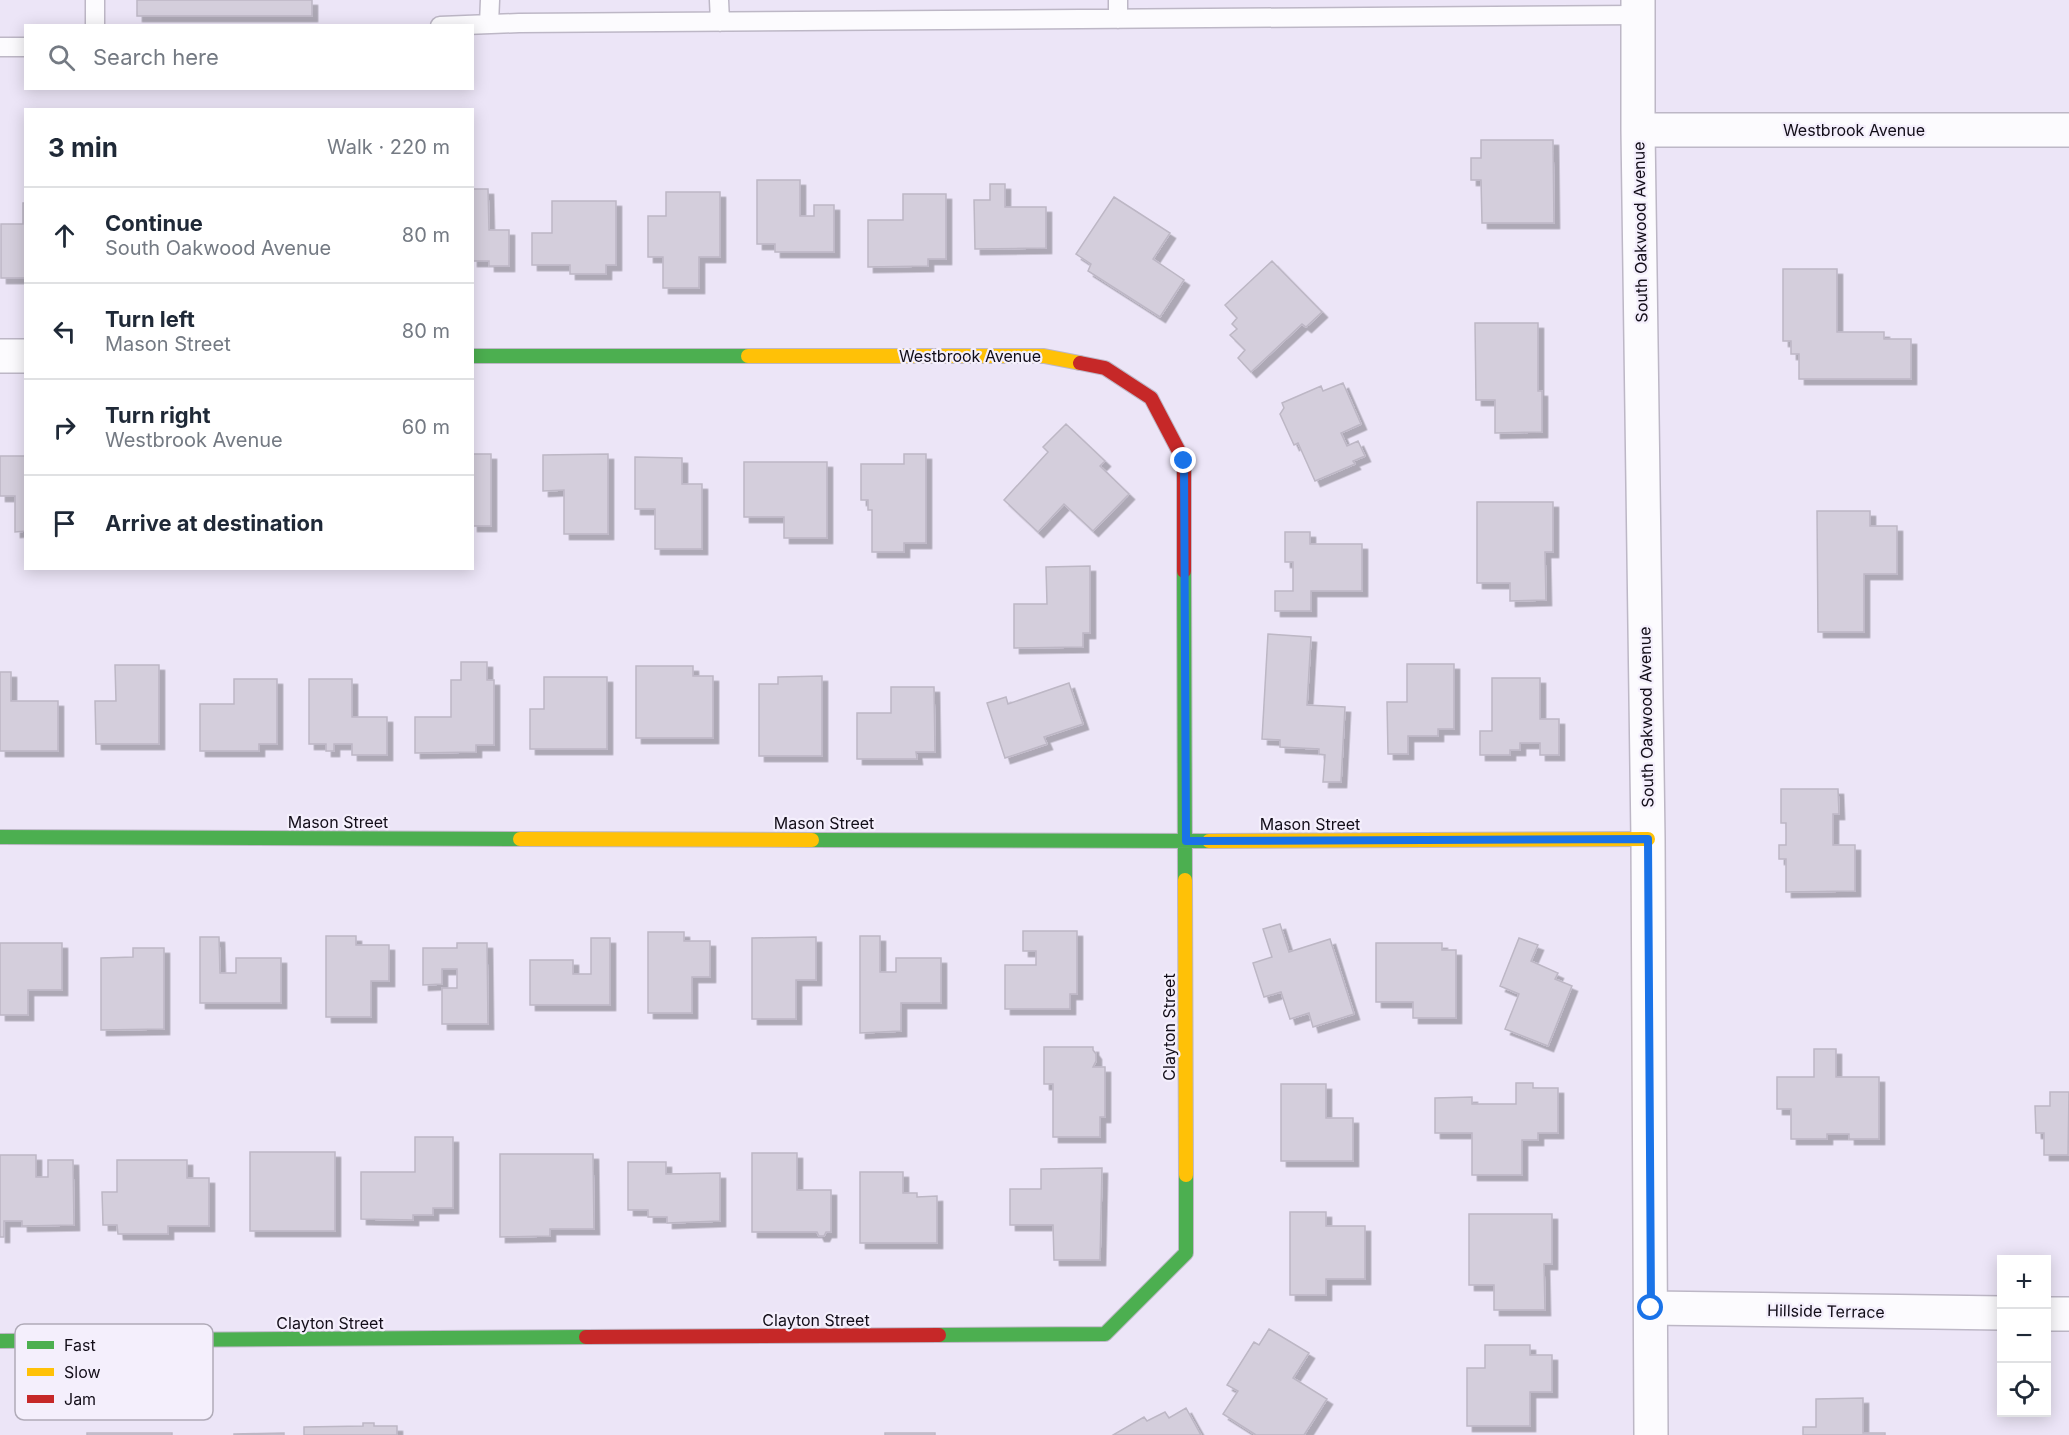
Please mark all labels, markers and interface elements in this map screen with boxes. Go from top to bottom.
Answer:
search box [24,24,474,90]
icon: search [45,41,78,74]
text: Search here [93,44,219,70]
street label: Westbrook Avenue [1783,120,1925,140]
text: 3 min [48,132,118,163]
text: Walk · 220 m [327,135,450,159]
street label: South Oakwood Avenue [1628,141,1652,323]
text: Continue [105,210,203,236]
icon: ahead [48,219,81,252]
text: 80 m [402,223,450,247]
text: South Oakwood Avenue [105,236,331,260]
text: Turn left [105,306,195,332]
icon: left [48,315,81,348]
text: 80 m [402,319,450,343]
text: Mason Street [105,332,231,356]
street label: Westbrook Avenue [899,346,1041,366]
text: Turn right [105,402,211,428]
icon: right [48,411,81,444]
text: 60 m [402,415,450,439]
text: Westbrook Avenue [105,428,283,452]
route end [1170,447,1196,473]
icon: arrive [48,507,81,540]
text: Arrive at destination [105,510,324,536]
street label: South Oakwood Avenue [1634,626,1658,808]
street label: Mason Street [288,812,388,832]
street label: Mason Street [774,813,874,833]
street label: Mason Street [1260,814,1360,834]
street label: Clayton Street [1159,973,1179,1081]
map controls [1997,1255,2051,1417]
button: + [1997,1255,2051,1309]
route start [1637,1294,1663,1320]
street label: Hillside Terrace [1767,1300,1885,1322]
button: − [1997,1309,2051,1363]
street label: Clayton Street [762,1310,870,1330]
street label: Clayton Street [276,1313,384,1333]
legend [15,1324,213,1420]
text: Fast [64,1335,96,1355]
text: Slow [64,1362,101,1382]
button: locate [1997,1363,2051,1417]
text: Jam [64,1389,96,1409]

